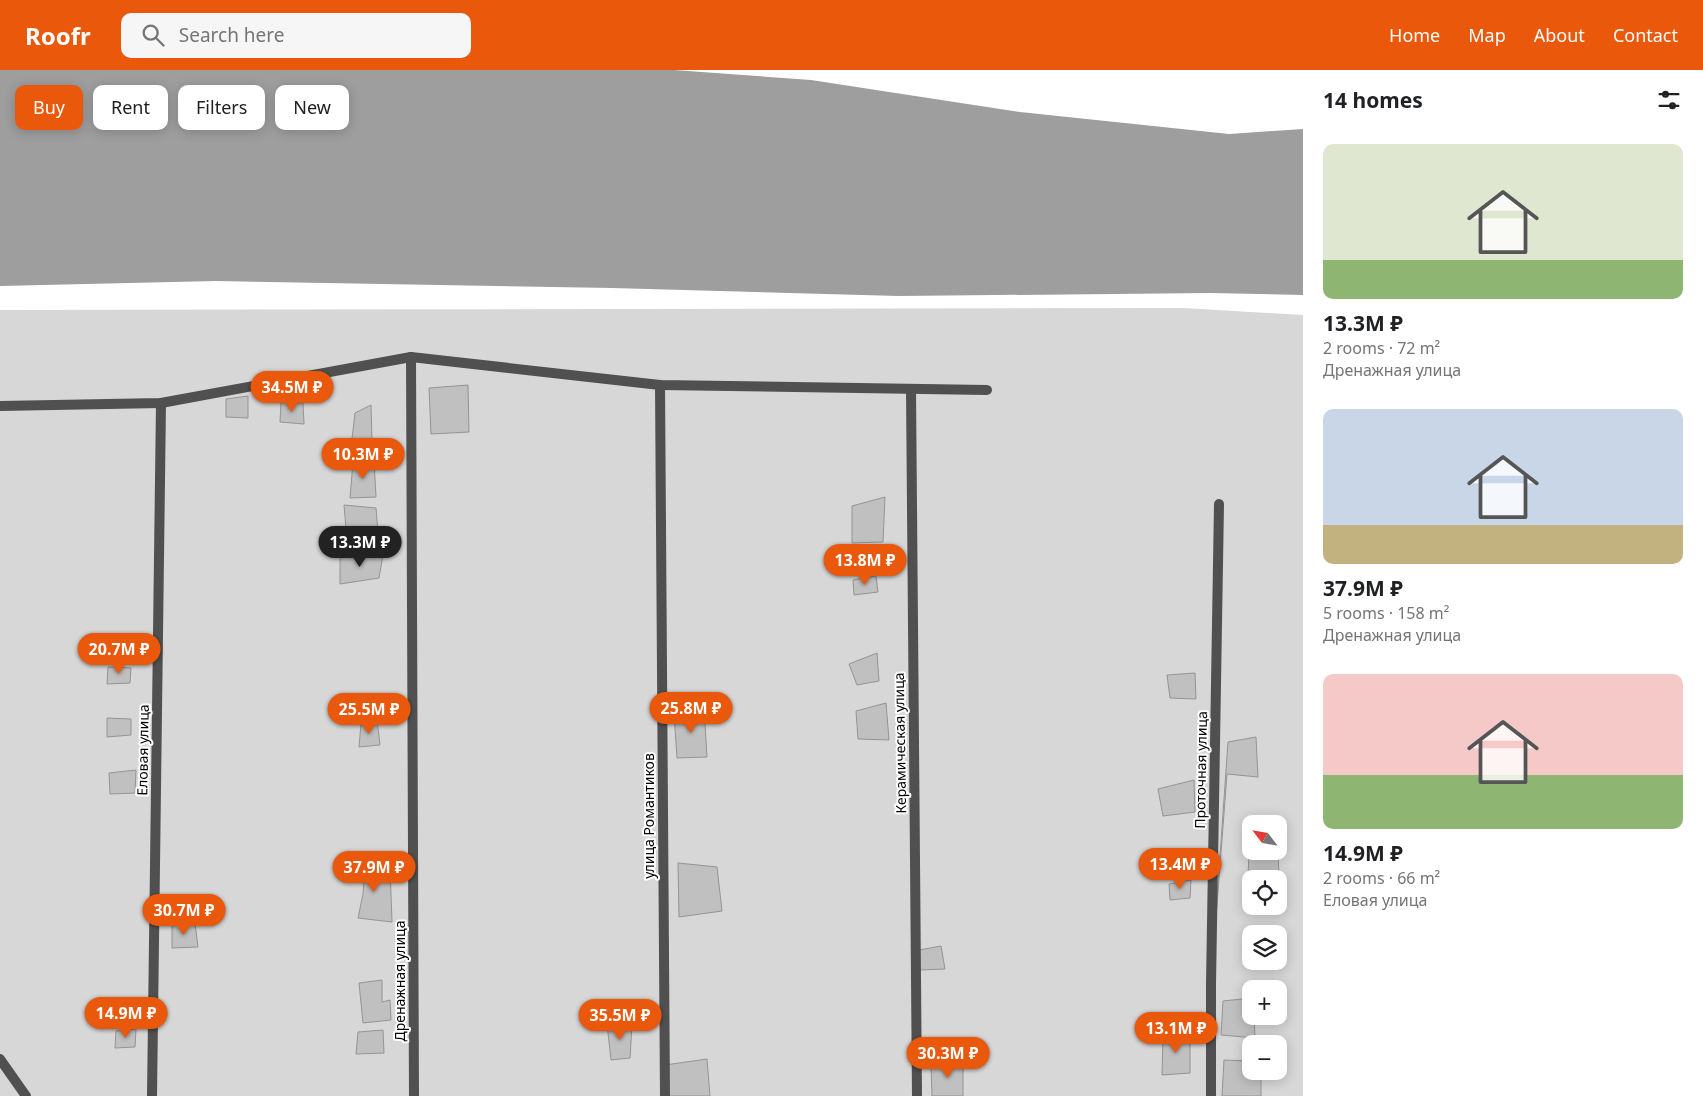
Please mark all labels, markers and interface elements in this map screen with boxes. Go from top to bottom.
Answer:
search box [121,13,471,58]
text: Roofr [25,19,91,52]
icon: search [139,21,167,49]
text: Search here [179,22,284,48]
text: Home [1389,23,1440,47]
text: Map [1468,23,1506,47]
text: About [1534,23,1585,47]
text: Contact [1613,23,1678,47]
chip: Buy [15,85,83,130]
chip: Rent [93,85,168,130]
chip: Filters [178,85,265,130]
chip: New [275,85,349,130]
text: 14 homes [1323,86,1423,114]
icon: filters [1655,86,1683,114]
icon: home [1458,177,1548,267]
text: 13.3M ₽ [1323,309,1403,337]
text: 2 rooms · 72 m² [1323,337,1440,359]
text: Дренажная улица [1323,359,1461,381]
pin: 34.5M ₽ [246,370,338,413]
text: 34.5M ₽ [262,376,322,398]
pin: 10.3M ₽ [317,438,409,480]
icon: home [1458,442,1548,532]
text: 10.3M ₽ [333,443,393,465]
pin: 13.3M ₽ [314,526,406,568]
text: 13.3M ₽ [330,531,390,553]
pin: 13.8M ₽ [819,544,911,586]
text: 13.8M ₽ [835,549,895,571]
text: 37.9M ₽ [1323,574,1403,602]
text: 5 rooms · 158 m² [1323,602,1449,624]
text: Дренажная улица [1323,624,1461,646]
pin: 20.7M ₽ [73,632,165,675]
text: 20.7M ₽ [89,638,149,660]
street label: Керамическая улица [889,672,910,814]
pin: 25.5M ₽ [323,692,415,735]
pin: 25.8M ₽ [645,692,737,734]
text: 25.8M ₽ [661,697,721,719]
text: 25.5M ₽ [339,698,399,720]
street label: Еловая улица [132,704,153,796]
icon: home [1458,707,1548,797]
street label: Проточная улица [1190,711,1211,829]
street label: улица Романтиков [639,753,658,879]
north arrow [1242,815,1288,860]
map controls [1242,815,1287,1080]
text: 14.9M ₽ [1323,839,1403,867]
pin: 13.4M ₽ [1134,848,1226,890]
pin: 37.9M ₽ [328,850,420,893]
text: 13.4M ₽ [1150,853,1210,875]
text: 37.9M ₽ [344,856,404,878]
text: 2 rooms · 66 m² [1323,867,1440,889]
button: locate [1242,870,1287,915]
text: Еловая улица [1323,889,1427,911]
pin: 30.7M ₽ [138,894,230,936]
text: 30.7M ₽ [154,899,214,921]
street label: Дренажная улица [390,921,409,1041]
button: layers [1242,925,1287,970]
button: + [1242,980,1287,1025]
pin: 14.9M ₽ [80,996,172,1039]
pin: 35.5M ₽ [574,998,666,1041]
text: 14.9M ₽ [96,1002,156,1024]
text: 35.5M ₽ [590,1004,650,1026]
pin: 13.1M ₽ [1130,1012,1222,1054]
text: 13.1M ₽ [1146,1017,1206,1039]
button: − [1242,1035,1287,1080]
pin: 30.3M ₽ [902,1036,994,1079]
text: 30.3M ₽ [918,1042,978,1064]

